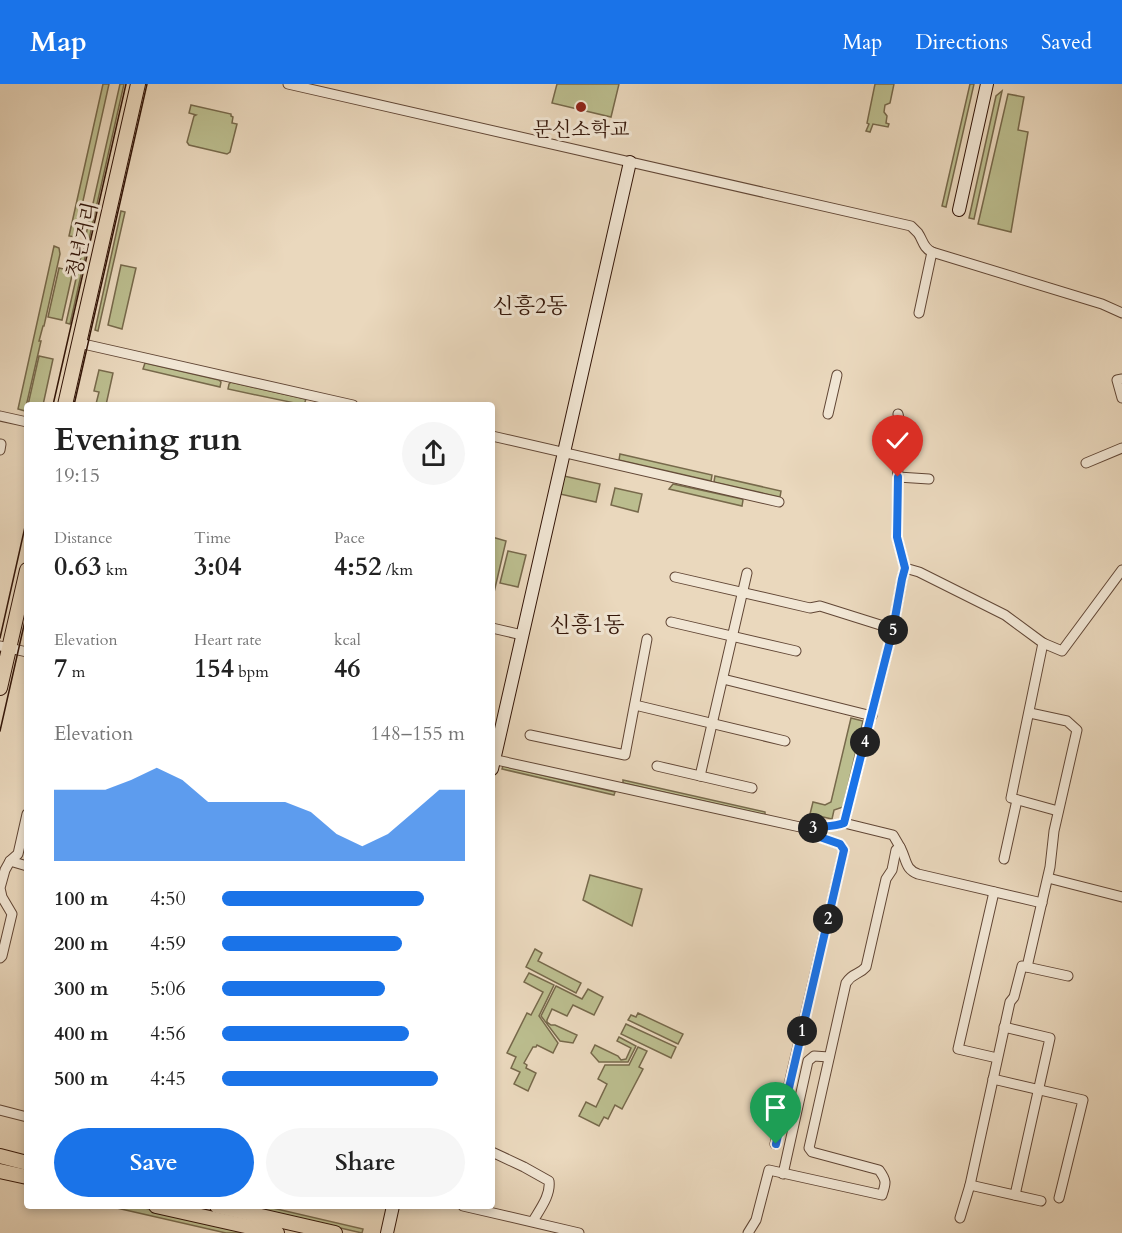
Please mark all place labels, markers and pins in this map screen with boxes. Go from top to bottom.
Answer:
marker: 문신소학교 [574,100,588,114]
place label: 문신소학교 [533,116,630,143]
pin [872,415,923,477]
pin: 5 [878,615,908,645]
pin: 4 [850,727,880,757]
pin: 3 [798,813,828,843]
pin: 2 [813,904,843,934]
pin: 1 [787,1016,817,1046]
pin [750,1082,801,1144]

